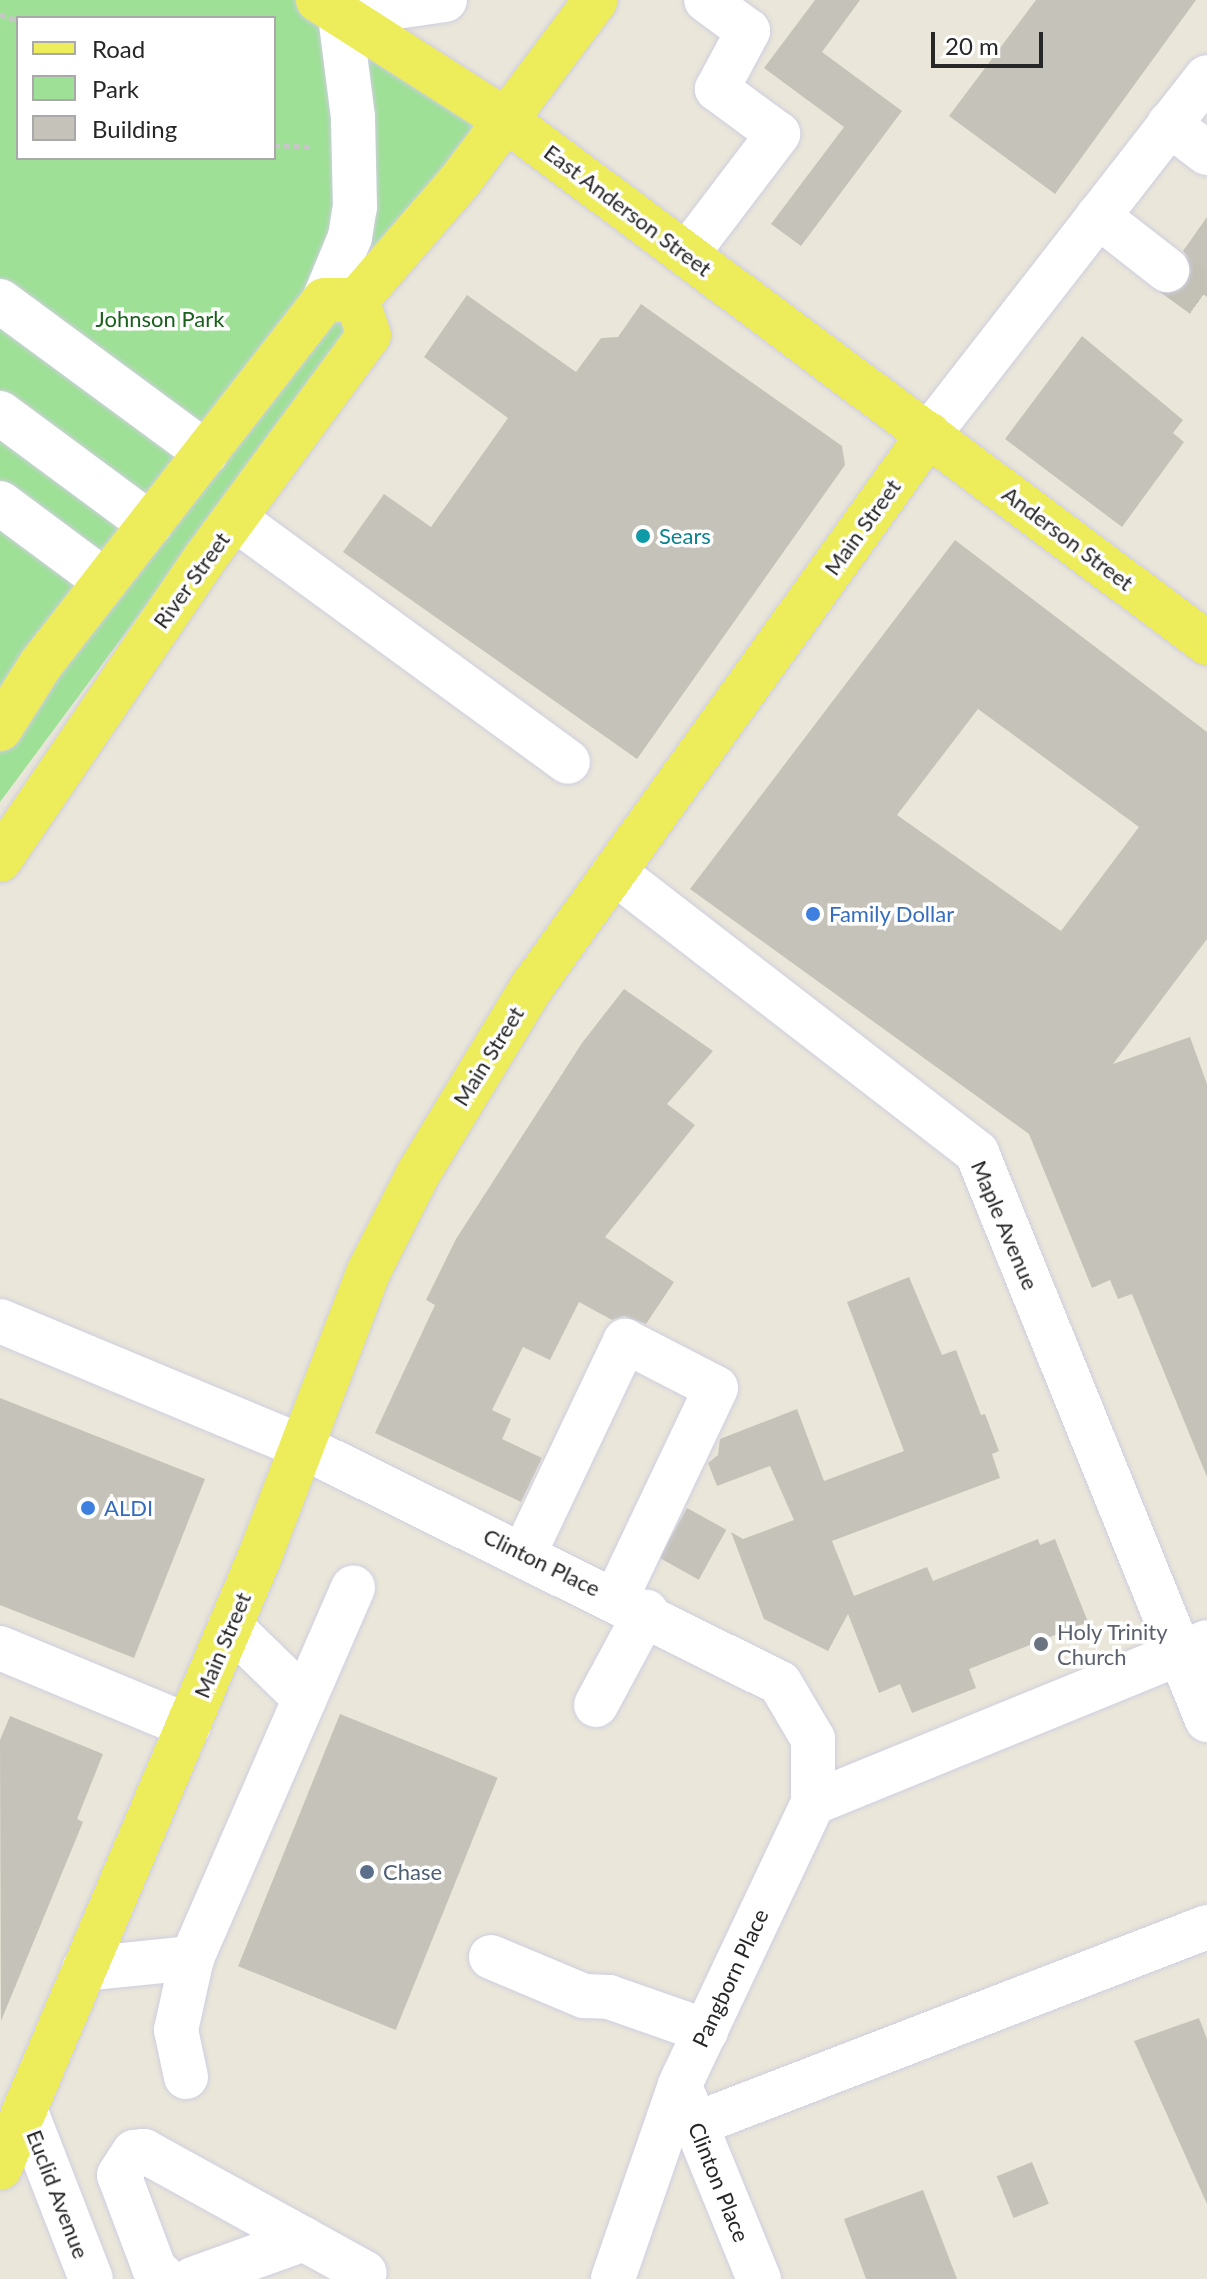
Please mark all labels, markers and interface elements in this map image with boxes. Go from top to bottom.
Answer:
legend [16,16,276,160]
scale bar [935,16,1047,66]
text: 20 m [945,31,999,60]
text: Road [92,34,145,63]
text: Park [92,74,139,103]
text: Building [92,114,177,143]
street label: East Anderson Street [539,138,717,282]
park label: Johnson Park [96,306,224,332]
street label: Main Street [818,474,906,580]
street label: Anderson Street [997,480,1139,596]
place label: Sears [659,523,711,549]
street label: River Street [147,526,235,634]
marker: Sears [634,527,652,545]
place label: Family Dollar [829,901,955,927]
marker: Family Dollar [804,905,822,923]
street label: Main Street [447,1001,529,1111]
street label: Maple Avenue [966,1156,1044,1294]
place label: ALDI [104,1495,153,1521]
marker: ALDI [79,1499,97,1517]
street label: Clinton Place [479,1522,605,1602]
street label: Main Street [188,1588,256,1702]
place label: Holy Trinity Church [1057,1618,1169,1670]
marker: Holy Trinity Church [1032,1635,1050,1653]
place label: Chase [383,1859,442,1885]
marker: Chase [358,1863,376,1881]
street label: Pangborn Place [686,1905,774,2051]
street label: Clinton Place [683,2118,755,2246]
street label: Euclid Avenue [21,2126,95,2262]

